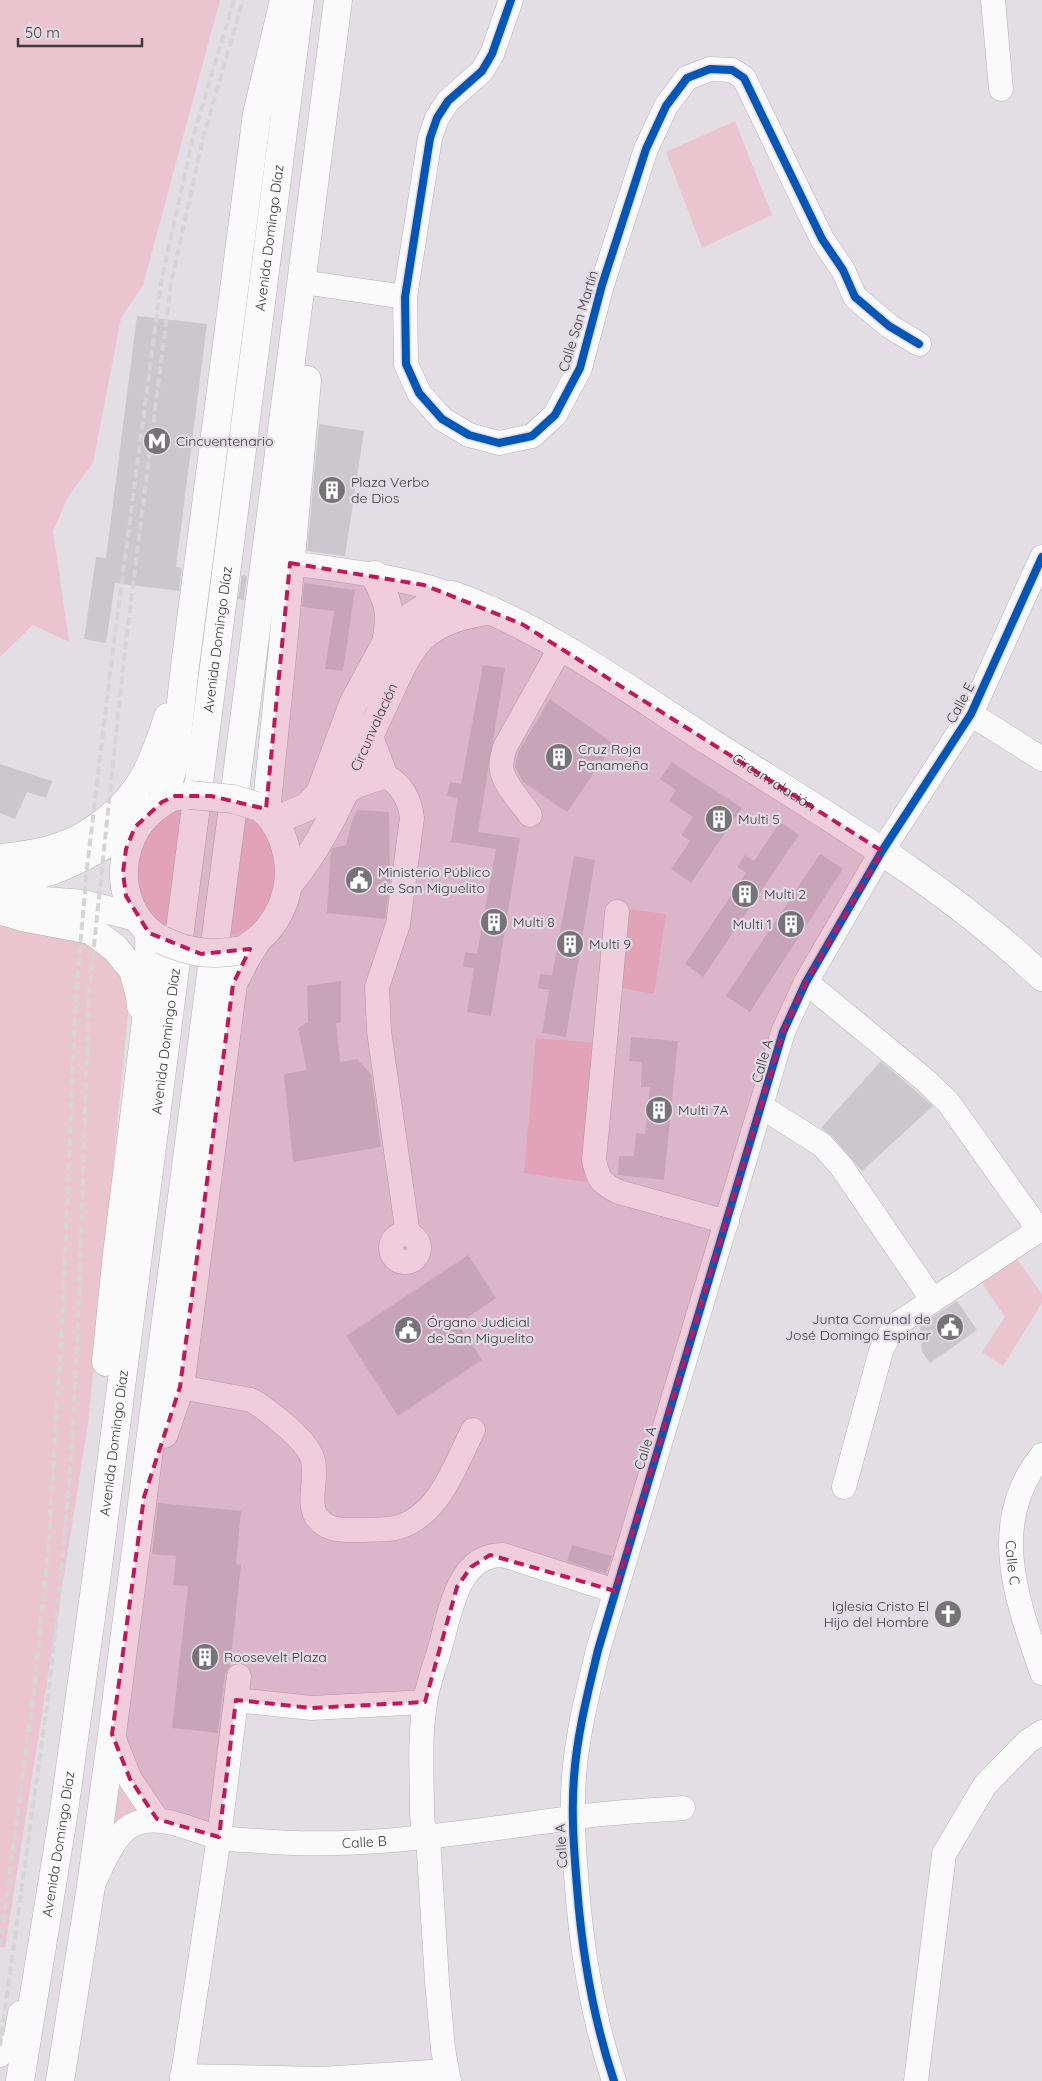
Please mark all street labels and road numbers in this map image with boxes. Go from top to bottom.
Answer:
street label: Avenida Domingo Díaz [251,163,288,312]
street label: Calle San Martín [554,268,602,374]
street label: Avenida Domingo Díaz [199,565,236,714]
street label: Calle E [942,679,978,726]
street label: Circunvalación [346,680,402,774]
street label: Circunvalación [729,749,819,815]
street label: Avenida Domingo Díaz [147,967,184,1116]
street label: Calle A [747,1037,777,1085]
street label: Avenida Domingo Díaz [95,1368,132,1517]
street label: Calle A [630,1424,660,1472]
street label: Calle C [1002,1540,1024,1587]
street label: Avenida Domingo Díaz [38,1770,78,1918]
street label: Calle A [551,1823,571,1869]
street label: Calle B [342,1832,387,1852]

